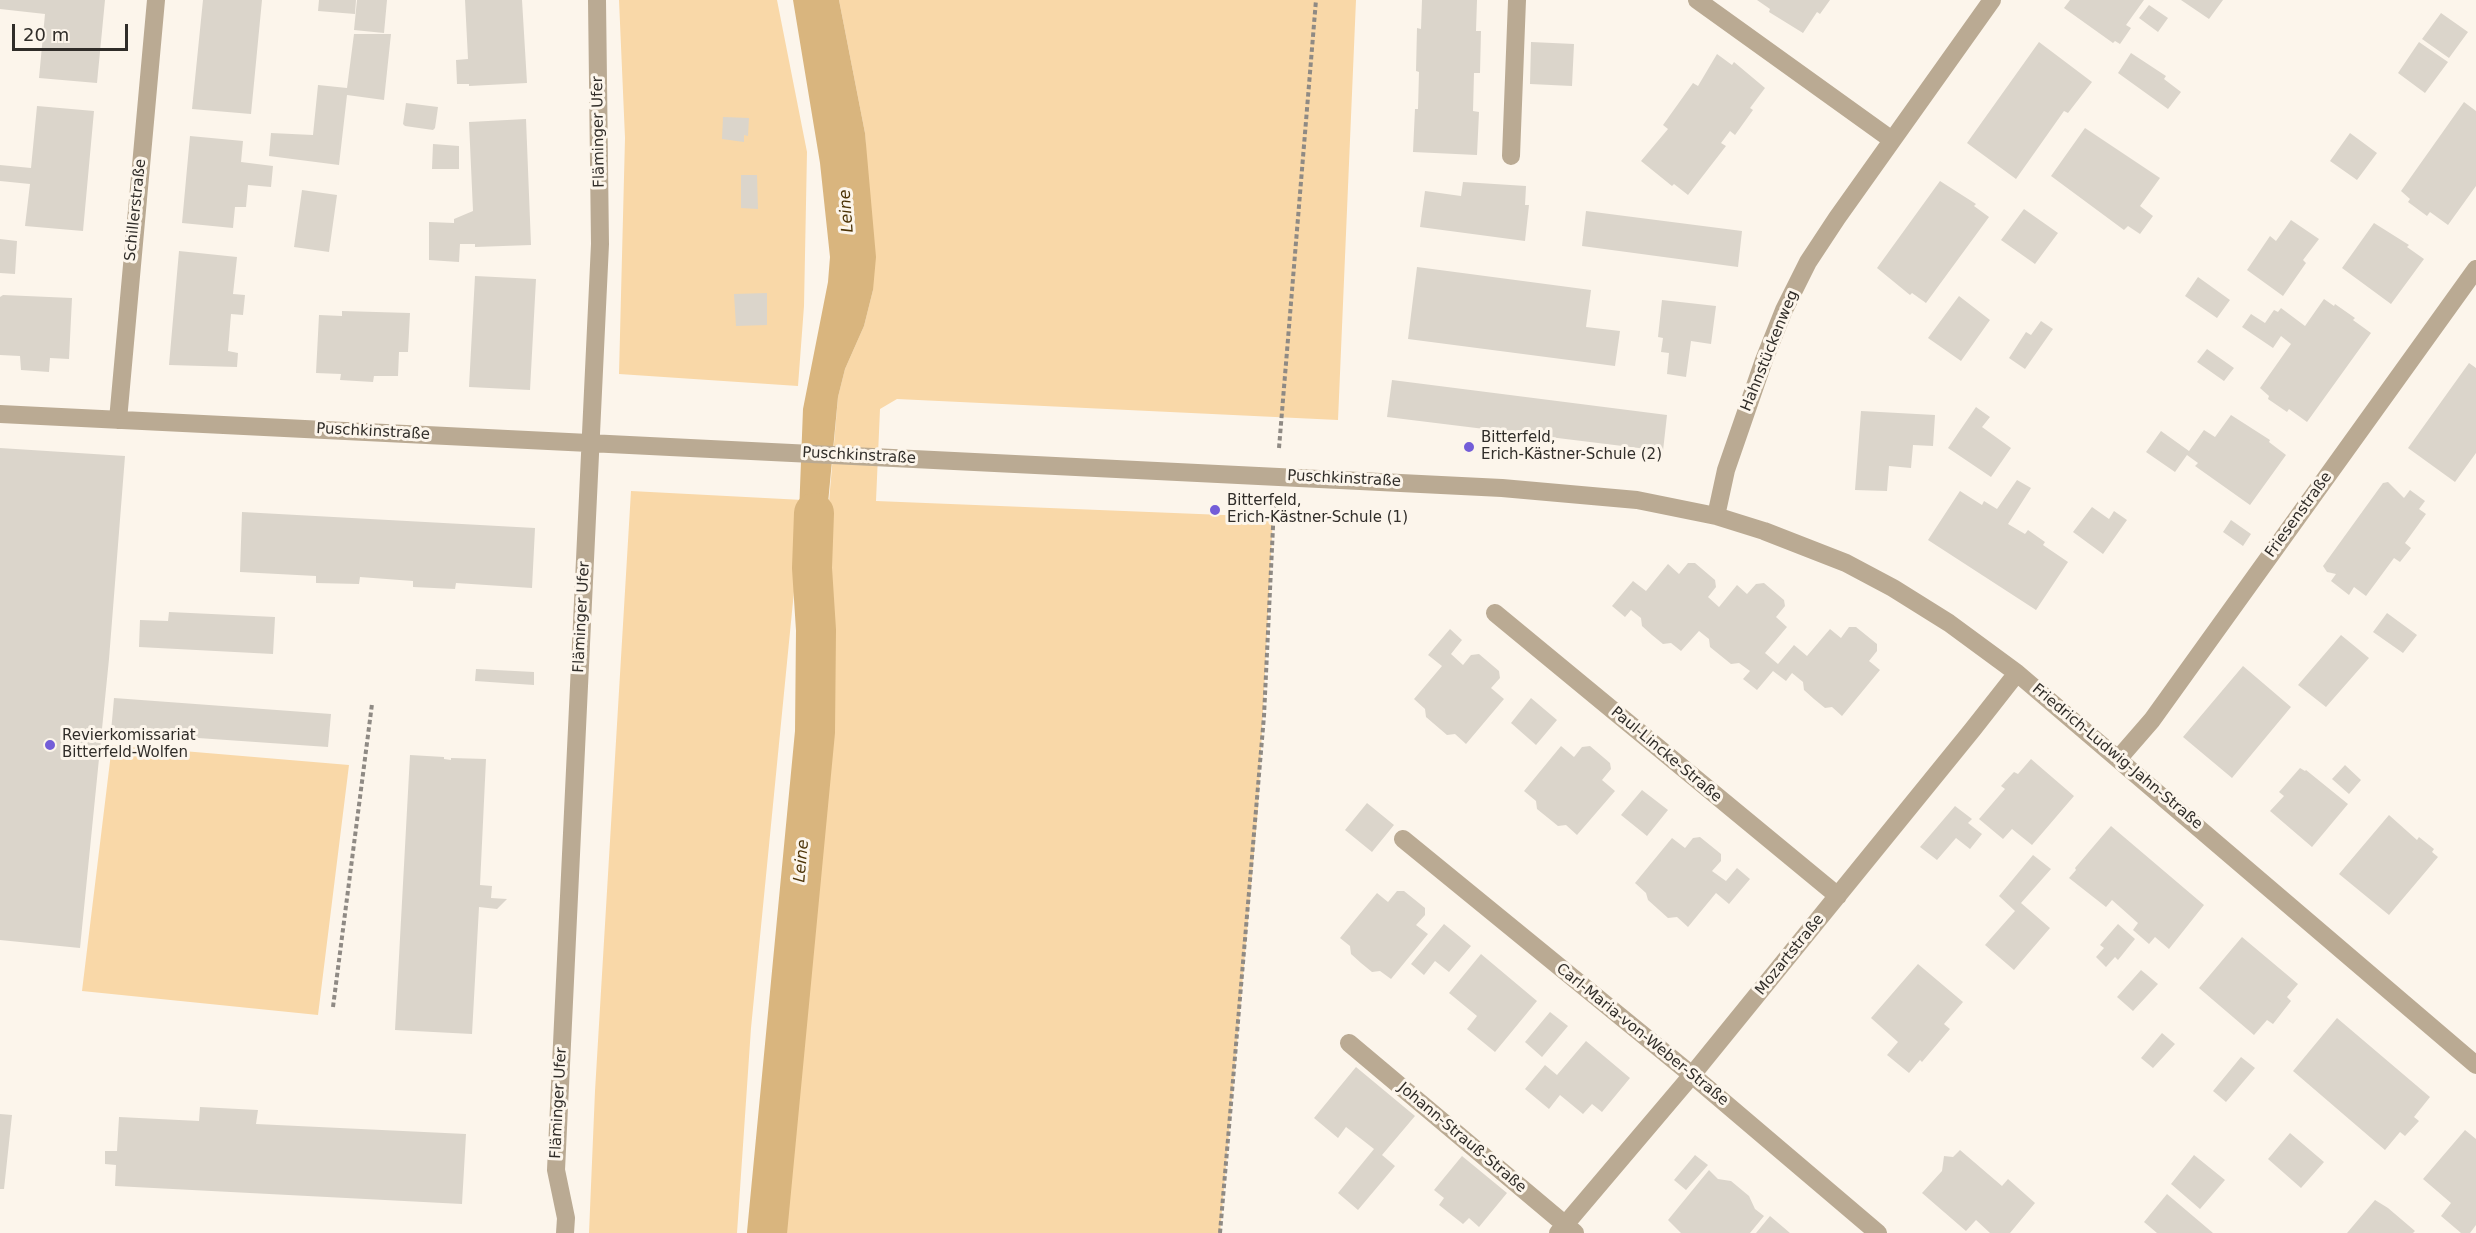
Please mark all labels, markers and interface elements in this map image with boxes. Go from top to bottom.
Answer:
scale bar [15,12,130,50]
text: 20 m [23,24,69,45]
street label: Fläminger Ufer [589,76,609,188]
street label: Schillerstraße [122,158,150,262]
water label: Leine [836,189,858,233]
street label: Hahnstückenweg [1738,288,1802,414]
street label: Puschkinstraße [316,420,430,444]
place label: Bitterfeld, Erich-Kästner-Schule (2) [1481,429,1662,464]
marker: Bitterfeld, Erich-Kästner-Schule (2) [1462,440,1476,454]
street label: Puschkinstraße [802,444,916,468]
street label: Puschkinstraße [1287,467,1401,491]
street label: Friesenstraße [2262,469,2336,561]
place label: Bitterfeld, Erich-Kästner-Schule (1) [1227,492,1408,527]
marker: Bitterfeld, Erich-Kästner-Schule (1) [1208,503,1222,517]
street label: Fläminger Ufer [570,561,594,673]
street label: Friedrich-Ludwig-Jahn-Straße [2028,680,2206,834]
street label: Paul-Lincke-Straße [1607,703,1725,807]
place label: Revierkomissariat Bitterfeld-Wolfen [62,727,196,762]
marker: Revierkomissariat Bitterfeld-Wolfen [43,738,57,752]
water label: Leine [791,839,813,883]
street label: Mozartstraße [1752,911,1828,999]
street label: Carl-Maria-von-Weber-Straße [1552,960,1732,1110]
street label: Fläminger Ufer [547,1047,571,1159]
street label: Johann-Strauß-Straße [1394,1079,1530,1197]

